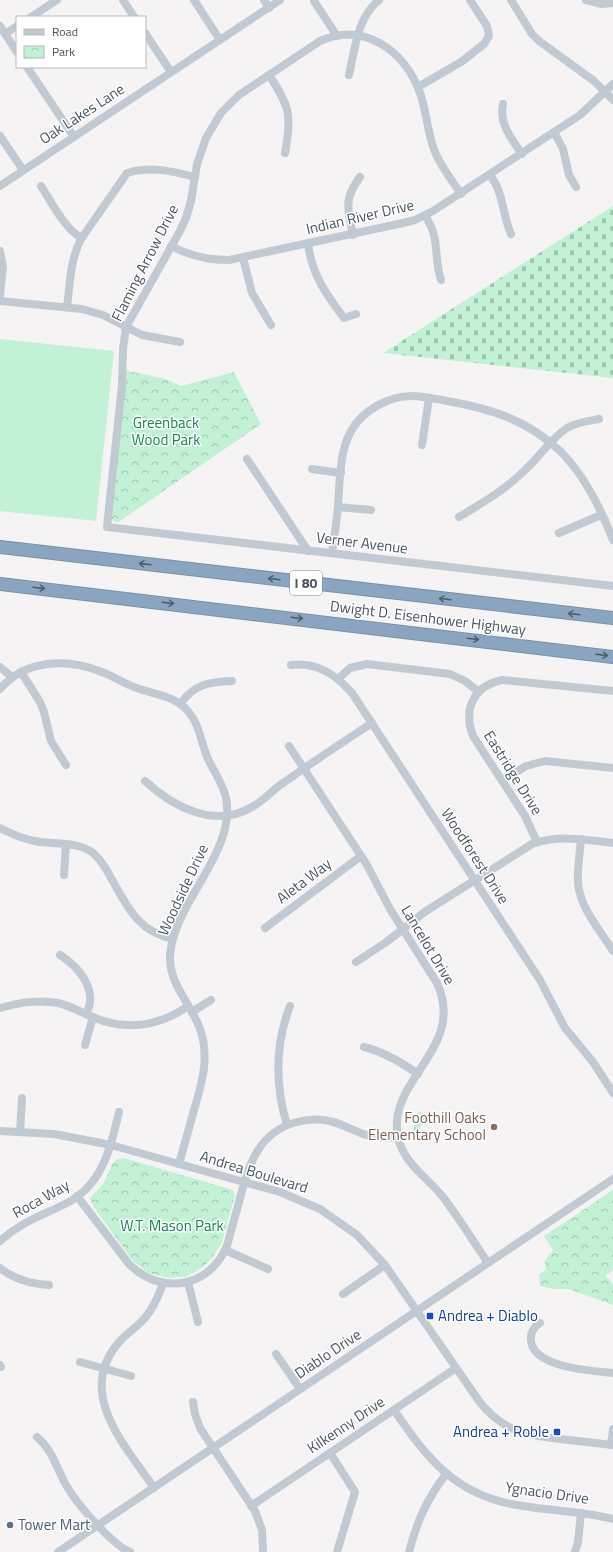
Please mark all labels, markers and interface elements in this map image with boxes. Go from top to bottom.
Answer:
legend [16,16,146,68]
text: Road [52,22,78,41]
text: Park [52,42,75,61]
street label: Oak Lakes Lane [34,77,129,150]
street label: Indian River Drive [304,193,416,240]
street label: Flaming Arrow Drive [105,200,184,325]
park label: Greenback Wood Park [132,411,200,451]
street label: Verner Avenue [315,525,409,560]
one-way arrow [139,560,152,567]
road number: I 80 [290,571,322,595]
one-way arrow [268,575,281,583]
one-way arrow [32,584,45,592]
street label: Dwight D. Eisenhower Highway [329,594,527,641]
one-way arrow [439,595,452,602]
one-way arrow [161,599,174,607]
one-way arrow [568,610,581,617]
one-way arrow [290,615,303,622]
one-way arrow [466,635,479,643]
one-way arrow [595,652,608,659]
street label: Eastridge Drive [478,726,549,819]
street label: Woodforest Drive [436,803,515,908]
street label: Woodside Drive [151,840,214,939]
street label: Aleta Way [271,852,336,909]
street label: Lancelot Drive [396,900,461,989]
place label: Foothill Oaks Elementary School [368,1106,486,1146]
marker: Foothill Oaks Elementary School [489,1122,499,1132]
street label: Andrea Boulevard [197,1144,311,1199]
street label: Roca Way [8,1173,74,1224]
park label: W.T. Mason Park [120,1214,224,1237]
place label: Andrea + Diablo [438,1304,538,1327]
marker: Andrea + Diablo [425,1311,435,1321]
street label: Diablo Drive [290,1323,366,1384]
street label: Kilkenny Drive [302,1390,389,1459]
place label: Andrea + Roble [453,1420,549,1443]
marker: Andrea + Roble [552,1427,562,1437]
street label: Ygnacio Drive [504,1475,590,1510]
place label: Tower Mart [18,1513,91,1536]
marker: Tower Mart [5,1520,15,1530]

